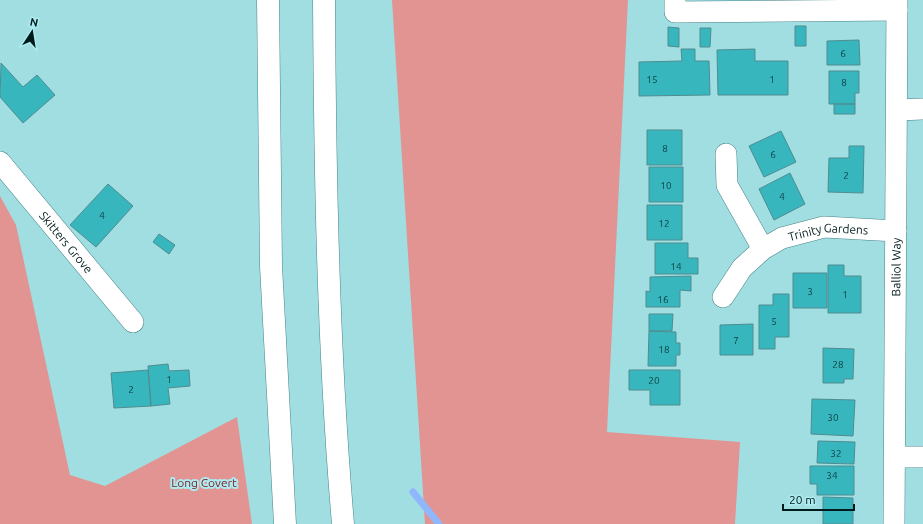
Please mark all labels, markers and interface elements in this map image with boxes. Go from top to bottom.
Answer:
north arrow [12,12,52,52]
text: N [29,15,39,29]
house number: 6 [840,48,846,59]
house number: 15 [646,74,658,85]
house number: 1 [769,74,775,85]
house number: 8 [841,77,847,88]
house number: 8 [662,143,668,154]
house number: 6 [770,149,776,160]
house number: 2 [843,170,849,181]
house number: 10 [660,180,672,191]
house number: 4 [779,191,785,202]
street label: Skitters Grove [37,209,96,275]
house number: 4 [99,210,105,221]
house number: 12 [658,218,670,229]
street label: Trinity Gardens [787,221,869,243]
street label: Balliol Way [889,237,902,296]
house number: 14 [670,261,682,272]
house number: 3 [807,286,813,297]
house number: 1 [842,289,848,300]
house number: 16 [657,294,669,305]
house number: 5 [771,316,777,327]
house number: 7 [733,335,739,346]
house number: 18 [658,344,670,355]
house number: 28 [832,359,844,370]
house number: 1 [166,374,172,385]
house number: 20 [648,375,660,386]
house number: 2 [128,384,134,395]
house number: 30 [827,412,839,423]
house number: 32 [830,448,842,459]
house number: 34 [826,470,838,481]
park label: Long Covert [171,476,237,489]
scale bar [783,486,854,512]
text: 20 m [789,493,816,506]

